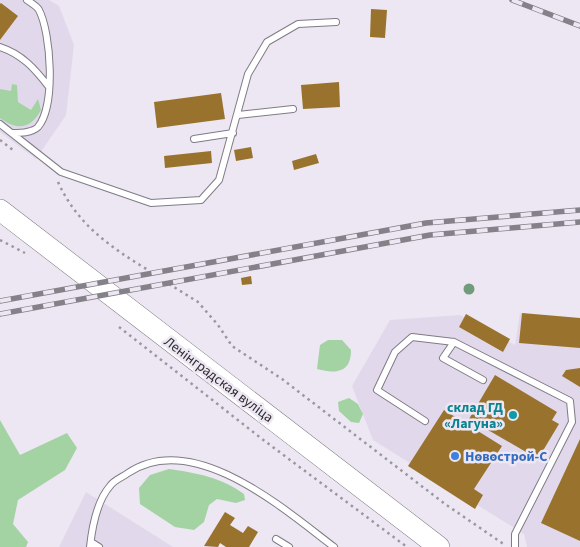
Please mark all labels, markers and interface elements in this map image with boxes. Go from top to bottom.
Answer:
street label: Ленінградская вуліца [160,332,277,428]
place label: склад ГД «Лагуна» [444,398,504,434]
marker: склад ГД «Лагуна» [507,409,519,421]
place label: Новострой-С [465,447,547,467]
marker: Новострой-С [449,450,461,462]

